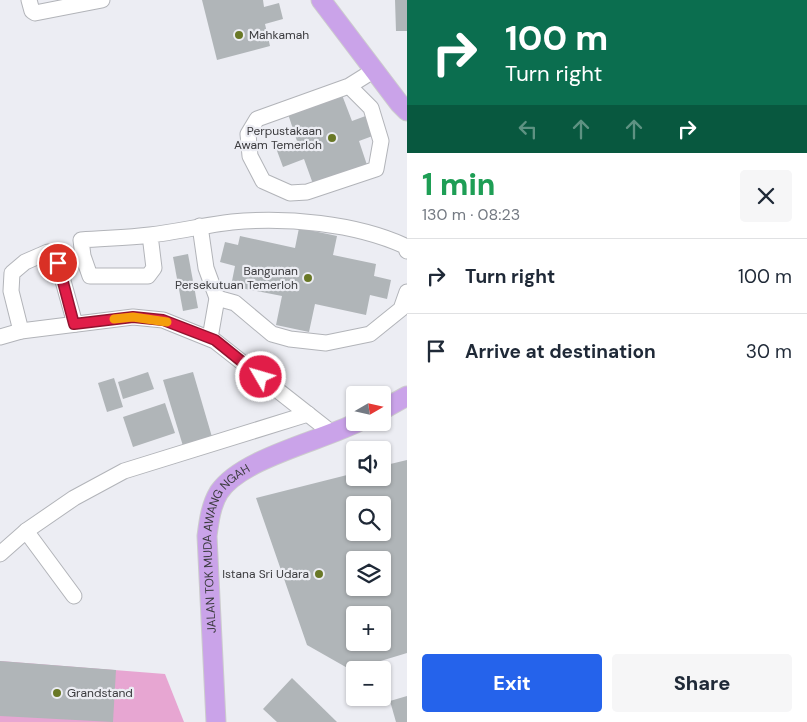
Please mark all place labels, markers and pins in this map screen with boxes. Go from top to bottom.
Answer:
place label: Mahkamah [249,27,309,43]
marker: Mahkamah [233,29,245,41]
place label: Perpustakaan Awam Temerloh [234,123,322,153]
marker: Perpustakaan Awam Temerloh [326,132,338,144]
pin [37,242,79,284]
place label: Bangunan Persekutuan Temerloh [175,263,298,293]
marker: Bangunan Persekutuan Temerloh [302,272,314,284]
place label: Istana Sri Udara [222,566,309,582]
marker: Istana Sri Udara [313,568,325,580]
place label: Grandstand [67,685,133,701]
marker: Grandstand [51,687,63,699]

